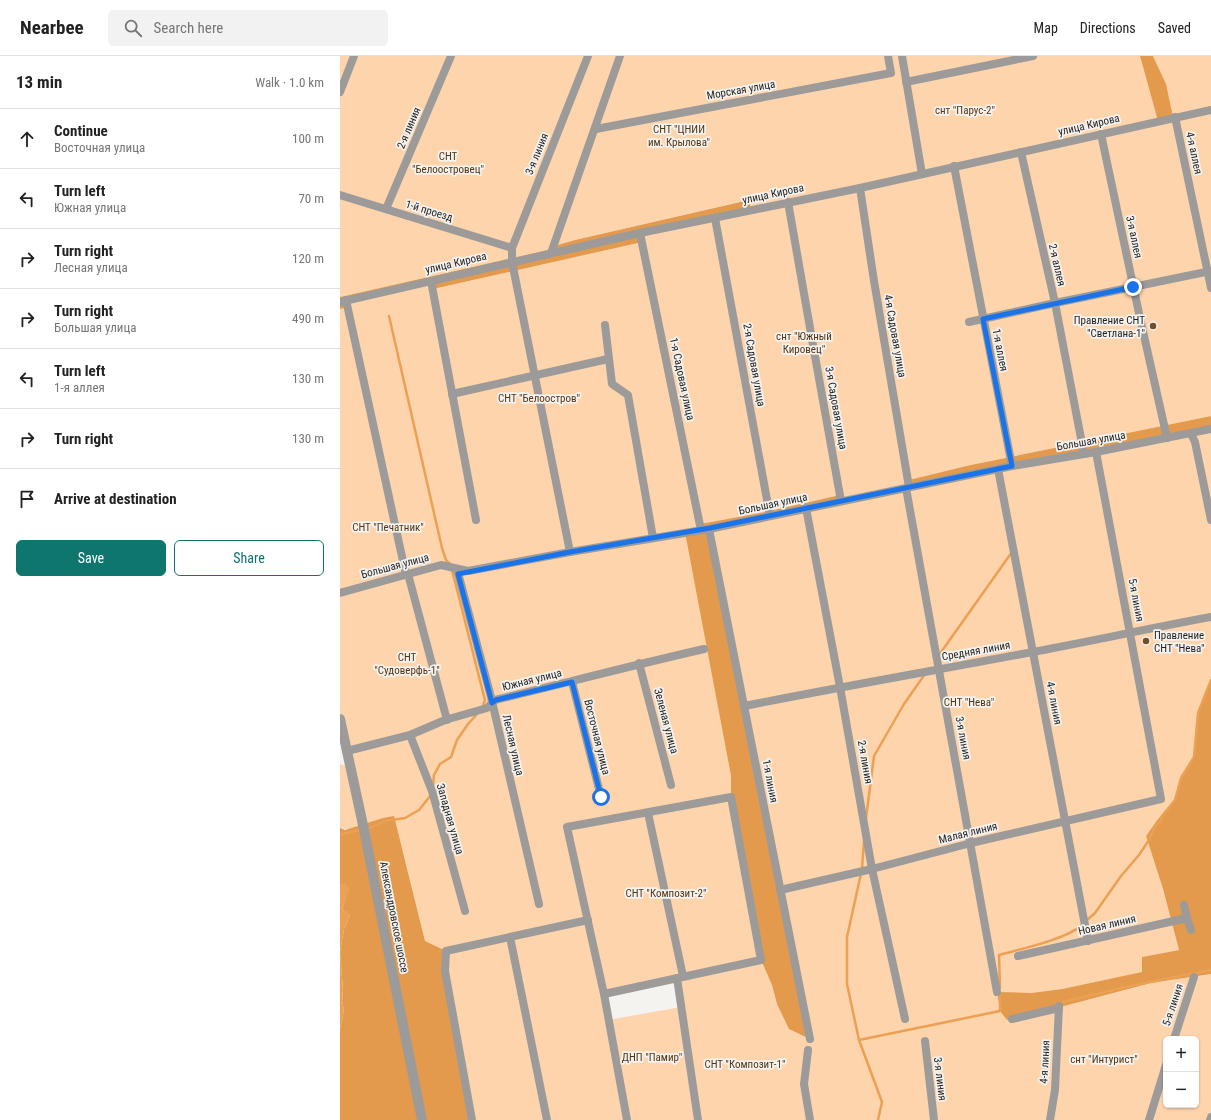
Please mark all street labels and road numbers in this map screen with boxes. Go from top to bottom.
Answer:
street label: Морская улица [706,78,776,102]
street label: 2-я линия [394,105,424,151]
street label: улица Кирова [1057,112,1121,138]
street label: 3-я линия [523,131,551,177]
street label: 4-я аллея [1183,131,1205,175]
street label: улица Кирова [741,181,805,207]
street label: 1-й проезд [404,198,454,224]
street label: 3-я аллея [1123,215,1145,259]
street label: 2-я аллея [1046,243,1068,287]
street label: улица Кирова [424,250,488,276]
street label: 4-я Садовая улица [881,293,909,379]
street label: 2-я Садовая улица [740,322,768,408]
street label: 1-я аллея [990,328,1010,372]
street label: 1-я Садовая улица [667,336,697,422]
street label: 3-я Садовая улица [822,365,850,451]
street label: Большая улица [1055,429,1127,453]
street label: Большая улица [737,490,809,518]
street label: Большая улица [360,551,430,581]
street label: 5-я линия [1125,577,1147,623]
street label: Средняя линия [941,639,1011,663]
street label: Южная улица [501,666,563,694]
street label: 4-я линия [1043,680,1065,726]
street label: Зеленая улица [651,687,681,755]
street label: Восточная улица [581,698,613,776]
street label: Лесная улица [500,713,526,777]
street label: 3-я линия [952,715,974,761]
street label: 2-я линия [855,739,875,785]
street label: 1-я линия [759,758,781,804]
street label: Западная улица [434,782,466,856]
street label: Малая линия [937,819,999,847]
street label: Александровское шоссе [377,860,411,974]
street label: Новая линия [1077,912,1137,938]
street label: 5-я линия [1160,982,1186,1028]
street label: 4-я линия [1037,1040,1053,1084]
street label: 3-я линия [931,1057,949,1101]

